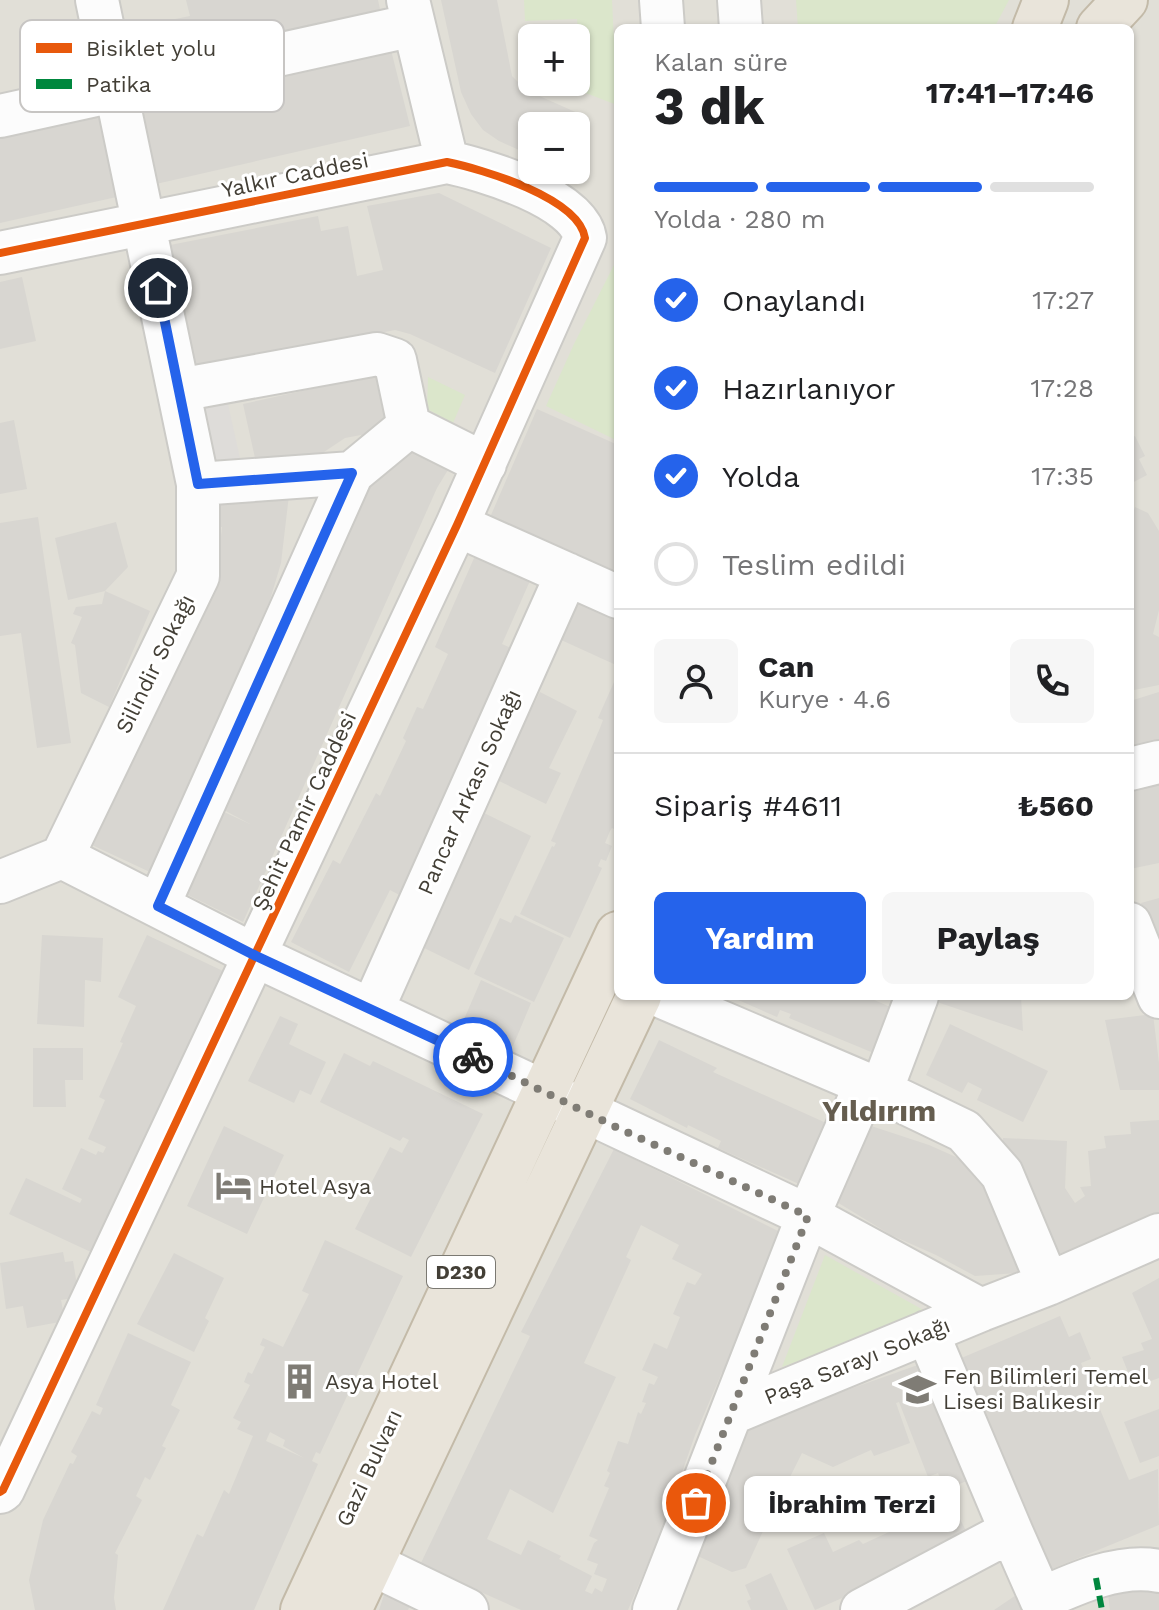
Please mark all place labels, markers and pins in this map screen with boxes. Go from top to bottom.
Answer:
pin [124,254,192,322]
hotel icon: Hotel Asya [214,1167,252,1205]
place label: Hotel Asya [259,1174,371,1199]
building icon: Asya Hotel [280,1362,318,1400]
place label: Fen Bilimleri Temel Lisesi Balıkesir [943,1364,1148,1414]
place label: Asya Hotel [325,1369,439,1394]
school or university icon: Fen Bilimleri Temel Lisesi Balıkesir [898,1370,936,1408]
pin [662,1469,730,1537]
callout: İbrahim Terzi [744,1475,960,1531]

